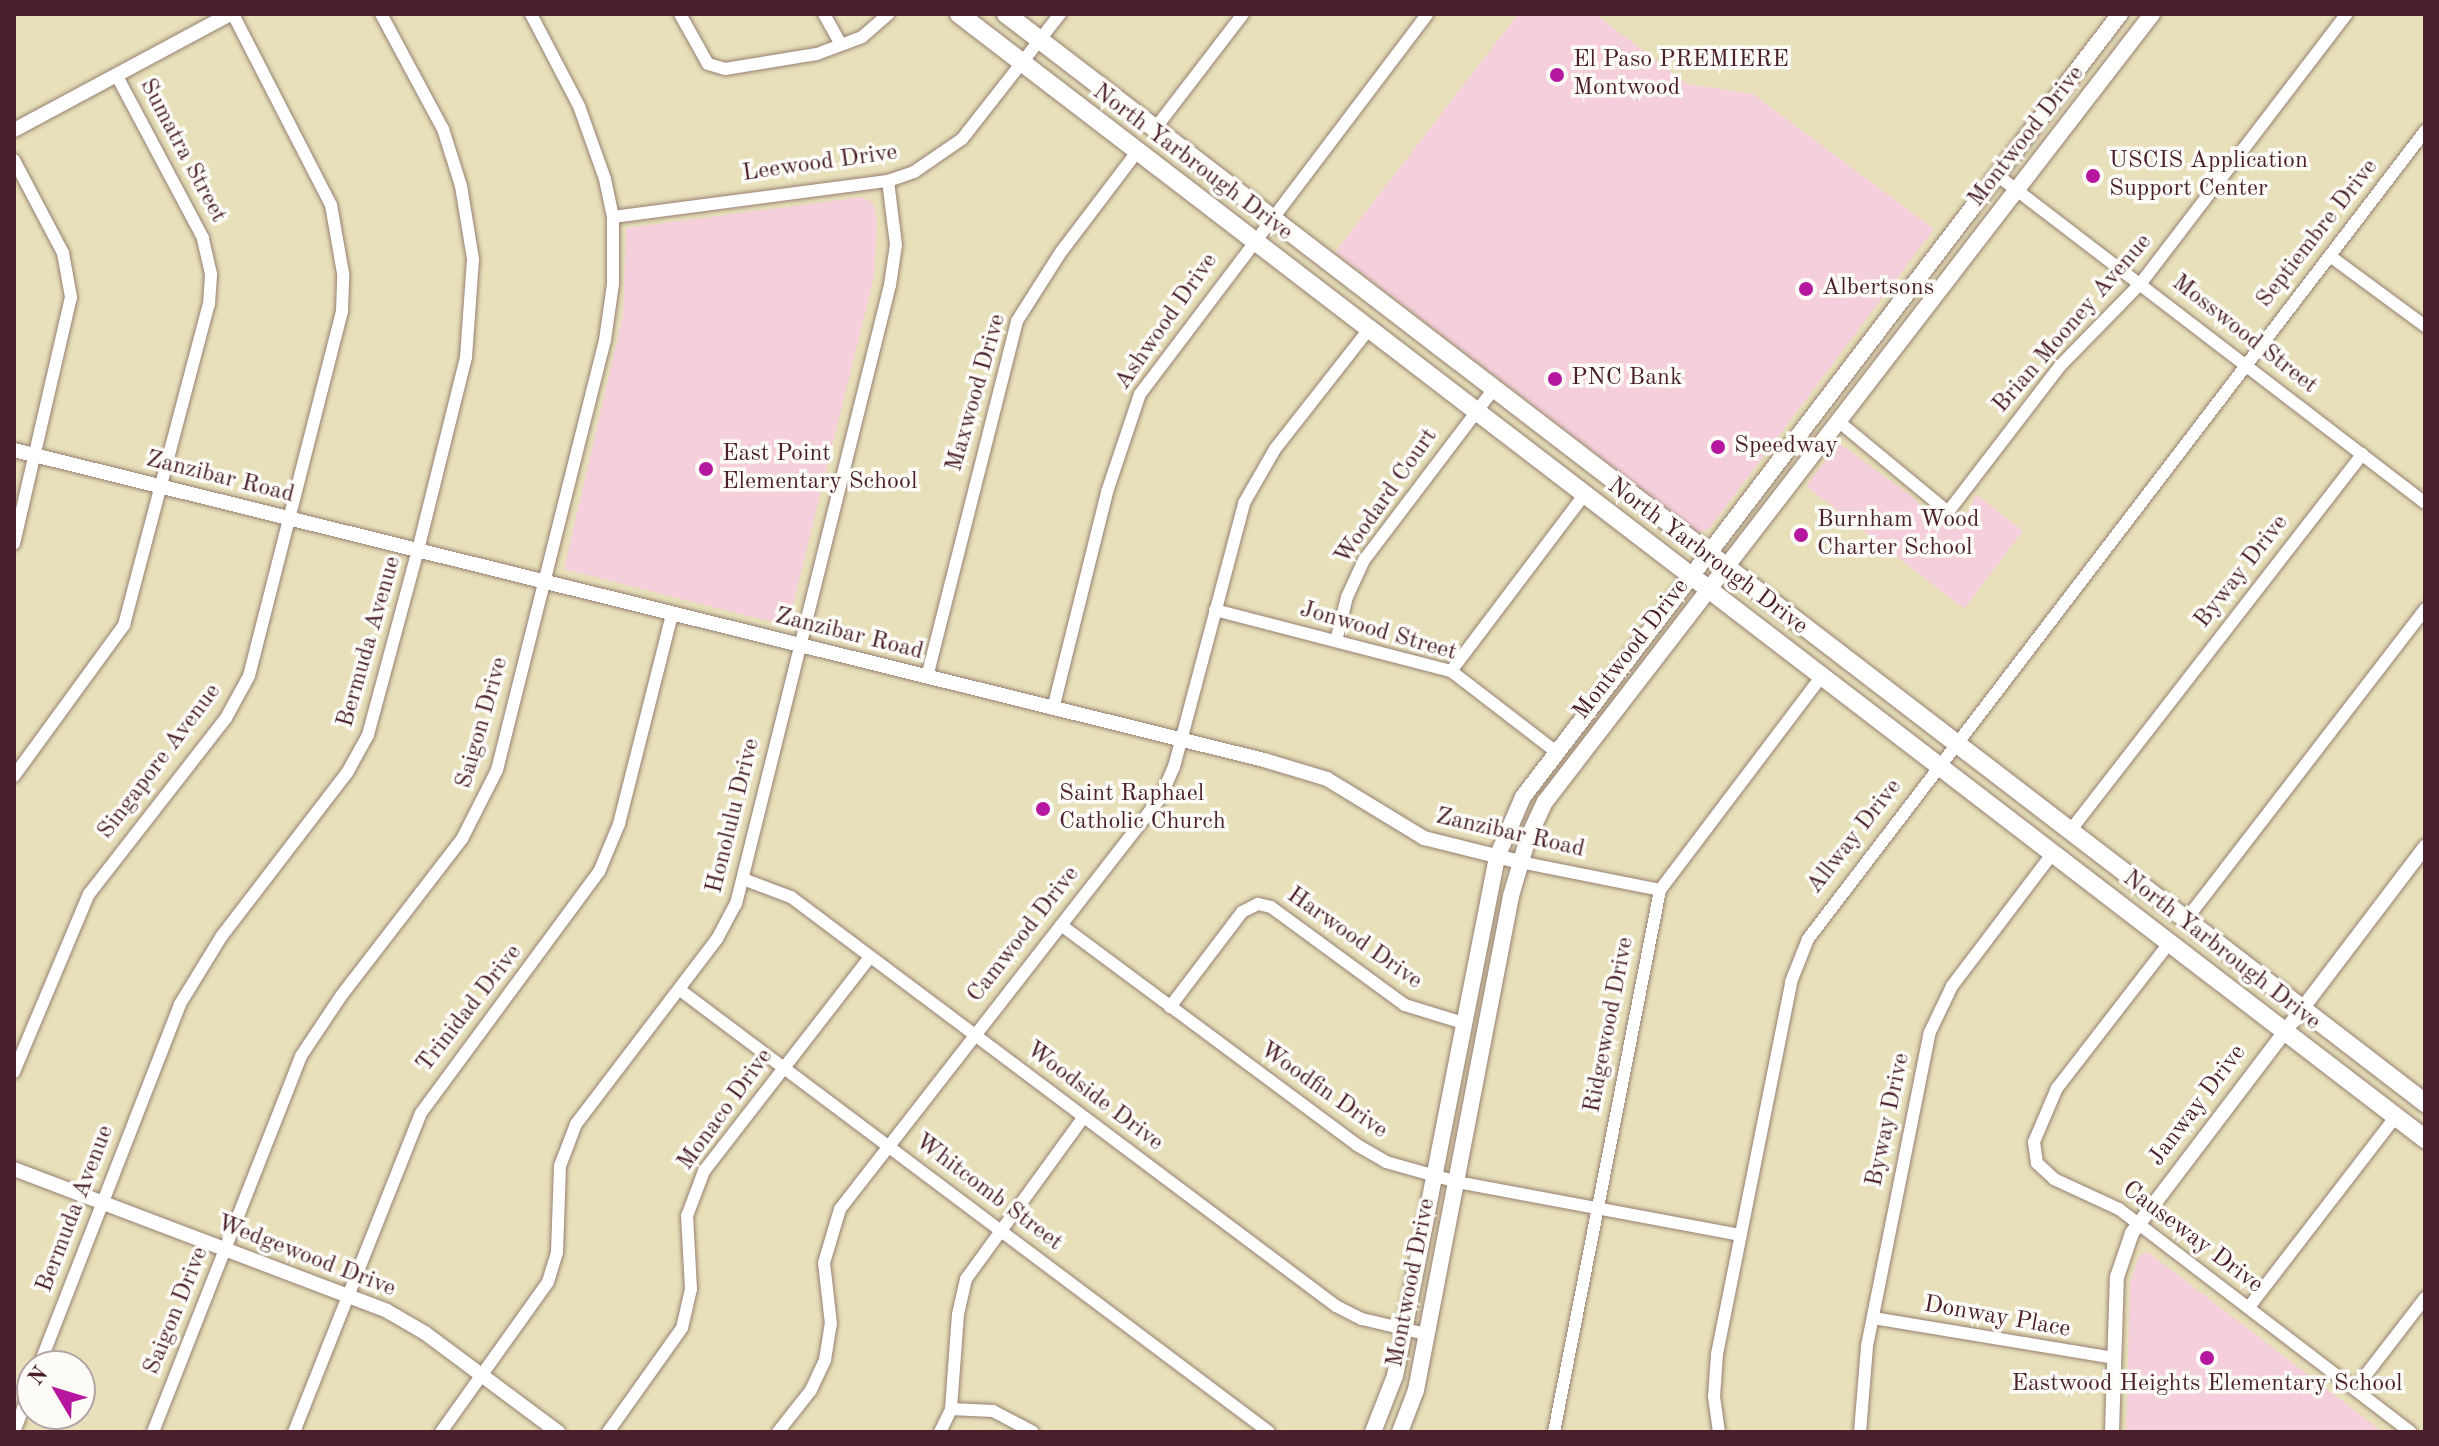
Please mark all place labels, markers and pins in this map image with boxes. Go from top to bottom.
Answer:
place label: El Paso PREMIERE Montwood [1573,47,1789,103]
marker: El Paso PREMIERE Montwood [1548,66,1566,84]
place label: USCIS Application Support Center [2109,148,2308,204]
marker: USCIS Application Support Center [2084,167,2102,185]
place label: Albertsons [1822,275,1934,303]
marker: Albertsons [1797,280,1815,298]
place label: PNC Bank [1571,365,1682,393]
marker: PNC Bank [1546,370,1564,388]
place label: Speedway [1734,433,1838,461]
marker: Speedway [1709,438,1727,456]
place label: East Point Elementary School [722,441,917,497]
marker: East Point Elementary School [697,460,715,478]
place label: Burnham Wood Charter School [1817,507,1980,563]
marker: Burnham Wood Charter School [1792,526,1810,544]
place label: Saint Raphael Catholic Church [1059,781,1226,837]
marker: Saint Raphael Catholic Church [1034,800,1052,818]
marker: Eastwood Heights Elementary School [2198,1349,2216,1367]
place label: Eastwood Heights Elementary School [2011,1371,2403,1399]

